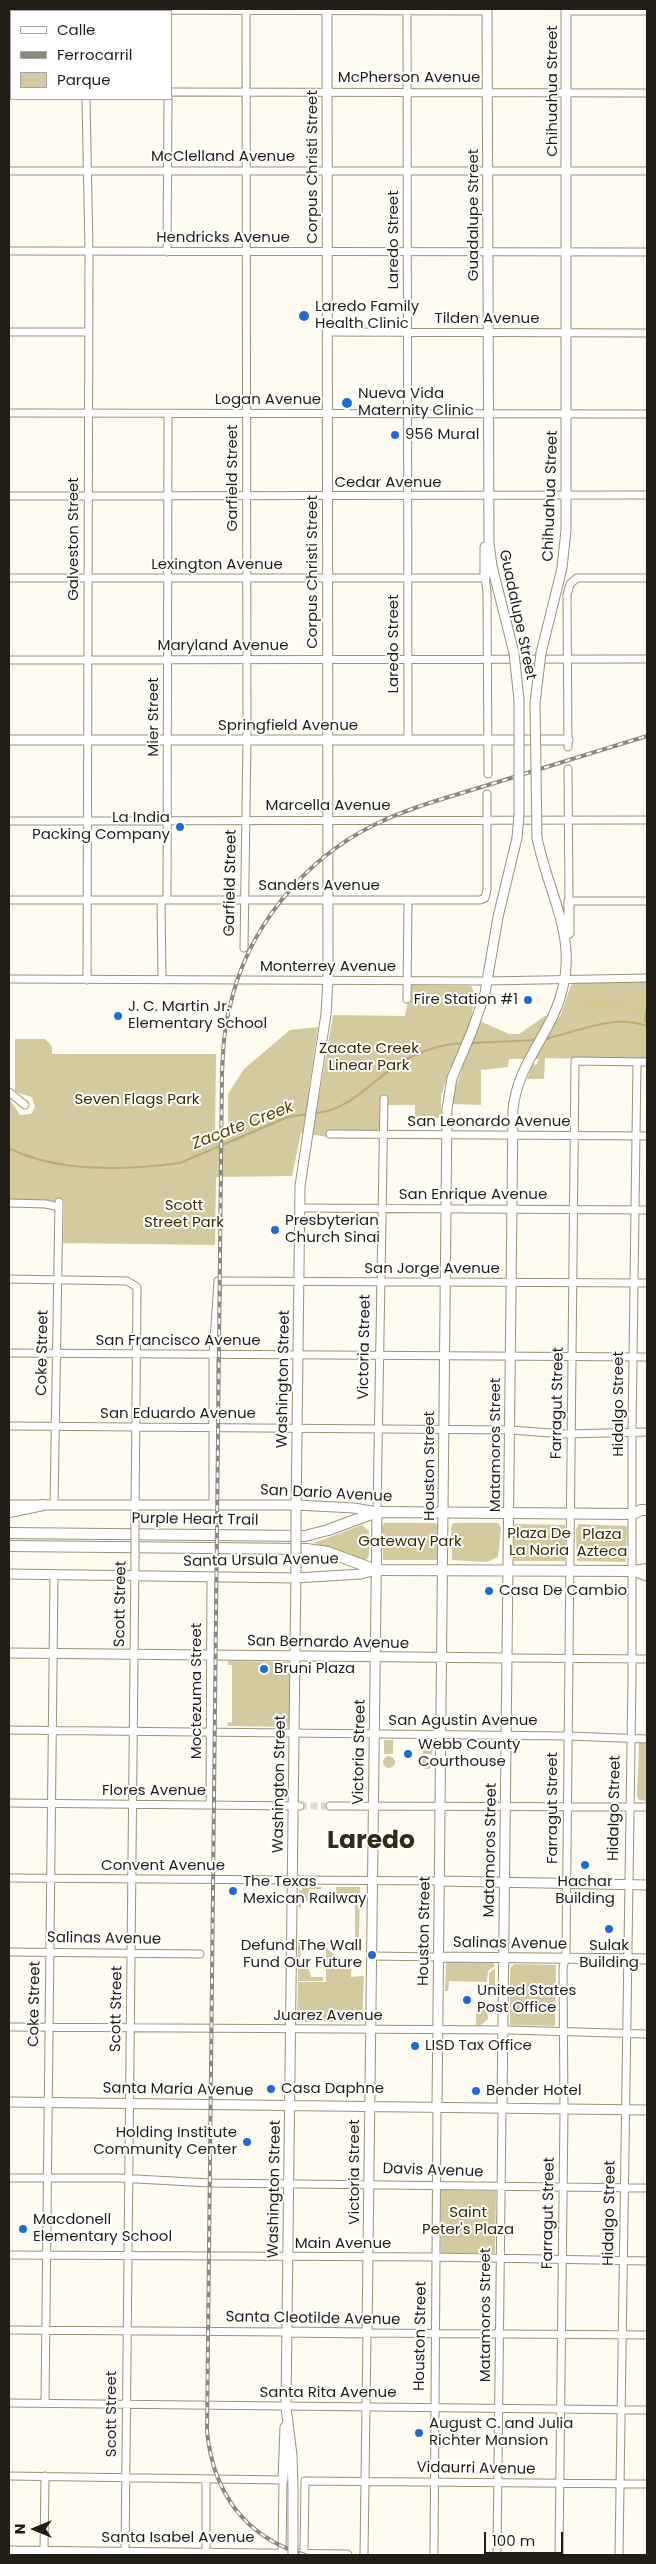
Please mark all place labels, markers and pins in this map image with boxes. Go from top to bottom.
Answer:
place label: Laredo Family Health Clinic [315,298,419,333]
marker: Laredo Family Health Clinic [297,309,311,323]
place label: Nueva Vida Maternity Clinic [358,385,474,420]
marker: Nueva Vida Maternity Clinic [340,396,354,410]
place label: 956 Mural [405,426,479,444]
marker: 956 Mural [389,429,401,441]
place label: La India Packing Company [32,809,170,844]
marker: La India Packing Company [174,821,186,833]
place label: Fire Station #1 [414,991,518,1009]
marker: Fire Station #1 [522,994,534,1006]
place label: J. C. Martin Jr. Elementary School [128,998,267,1033]
marker: J. C. Martin Jr. Elementary School [112,1010,124,1022]
place label: Presbyterian Church Sinai [285,1212,380,1247]
marker: Presbyterian Church Sinai [269,1224,281,1236]
place label: Casa De Cambio [499,1582,627,1600]
marker: Casa De Cambio [483,1585,495,1597]
place label: Bruni Plaza [274,1660,355,1678]
marker: Bruni Plaza [258,1663,270,1675]
place label: Webb County Courthouse [418,1736,521,1771]
marker: Webb County Courthouse [402,1748,414,1760]
marker: Hachar Building [579,1859,591,1871]
place label: The Texas Mexican Railway [243,1873,366,1908]
place label: Hachar Building [555,1873,615,1908]
marker: The Texas Mexican Railway [227,1885,239,1897]
marker: Sulak Building [603,1923,615,1935]
place label: Defund The Wall Fund Our Future [241,1937,362,1972]
place label: Sulak Building [579,1937,639,1972]
marker: Defund The Wall Fund Our Future [366,1949,378,1961]
place label: United States Post Office [477,1982,576,2017]
marker: United States Post Office [461,1994,473,2006]
place label: LISD Tax Office [425,2037,532,2055]
marker: LISD Tax Office [409,2040,421,2052]
place label: Casa Daphne [281,2080,384,2098]
place label: Bender Hotel [486,2082,582,2100]
marker: Casa Daphne [265,2083,277,2095]
marker: Bender Hotel [470,2085,482,2097]
place label: Holding Institute Community Center [93,2124,237,2159]
marker: Holding Institute Community Center [241,2136,253,2148]
place label: Macdonell Elementary School [33,2211,172,2246]
marker: Macdonell Elementary School [17,2223,29,2235]
place label: August C. and Julia Richter Mansion [429,2415,573,2450]
marker: August C. and Julia Richter Mansion [413,2427,425,2439]

